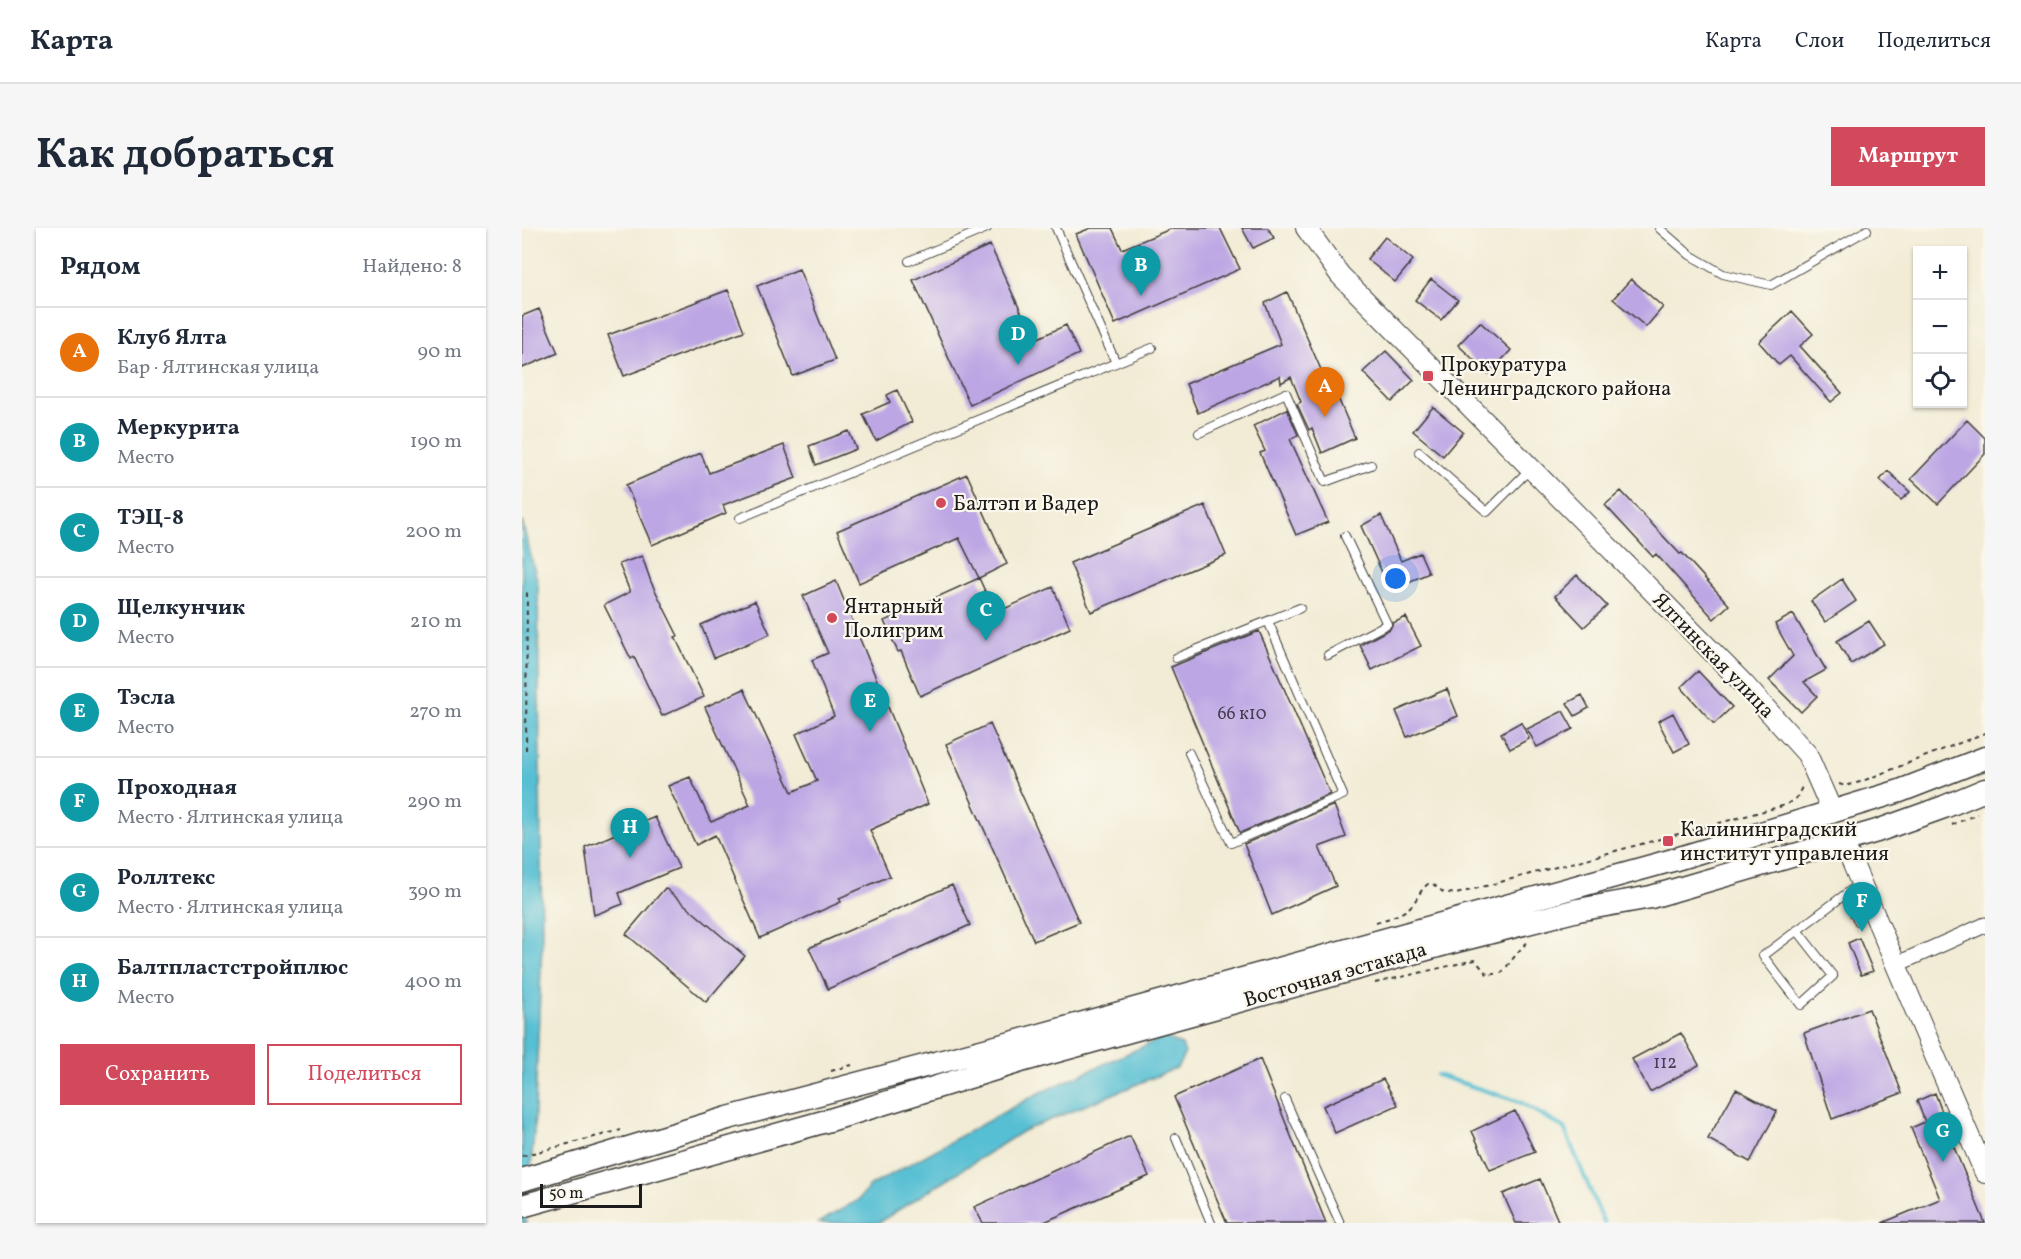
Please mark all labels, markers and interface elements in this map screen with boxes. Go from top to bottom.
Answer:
text: Карта [30,22,113,61]
text: Карта [1705,27,1762,56]
text: Слои [1795,27,1844,56]
text: Поделиться [1877,27,1991,56]
text: Как добраться [36,127,335,186]
button: Маршрут [1831,127,1985,186]
map controls [1913,246,1967,408]
button: + [1913,246,1967,300]
pin: B [1122,247,1160,296]
text: Рядом [60,249,140,285]
text: Найдено: 8 [362,253,462,281]
button: − [1913,300,1967,354]
pin: D [998,316,1038,365]
text: Клуб Ялта [117,323,227,354]
text: A [72,338,87,366]
text: 90 m [418,338,462,366]
place label: Прокуратура Ленинградского района [1440,351,1672,404]
text: Бар · Ялтинская улица [117,354,319,382]
button: locate [1913,354,1967,408]
pin: A [1306,368,1344,417]
marker: Прокуратура Ленинградского района [1421,369,1435,383]
text: Меркурита [117,413,240,444]
text: B [73,428,86,456]
text: 190 m [410,428,462,456]
text: Место [117,444,174,472]
place label: Балтэп и Вадер [953,490,1099,519]
marker: Балтэп и Вадер [934,496,948,510]
text: ТЭЦ-8 [117,503,184,534]
text: C [73,518,86,546]
text: 200 m [405,518,462,546]
text: Место [117,534,174,562]
your location [1381,564,1410,593]
street label: Ялтинская улица [1645,587,1781,725]
pin: C [966,592,1006,641]
text: Щелкунчик [117,593,245,624]
place label: Янтарный Полигрим [844,593,943,646]
text: D [72,608,87,636]
text: 210 m [410,608,462,636]
marker: Янтарный Полигрим [825,611,839,625]
text: Место [117,624,174,652]
pin: E [850,682,890,732]
text: Тэсла [117,683,176,714]
text: E [73,698,86,726]
text: 270 m [409,698,462,726]
house number: 66 к10 [1217,702,1267,727]
text: Место [117,714,174,742]
text: Проходная [117,773,237,804]
text: F [74,788,85,816]
text: 290 m [407,788,462,816]
text: Место · Ялтинская улица [117,804,343,832]
pin: H [610,808,650,858]
place label: Калининградский институт управления [1680,816,1889,869]
marker: Калининградский институт управления [1661,834,1675,848]
text: Роллтекс [117,863,215,894]
text: G [72,878,87,906]
text: 390 m [408,878,462,906]
pin: F [1842,882,1882,932]
text: Место · Ялтинская улица [117,894,343,922]
street label: Восточная эстакада [1241,935,1430,1015]
text: Балтпластстройплюс [117,953,348,984]
text: H [72,968,87,996]
text: 400 m [404,968,462,996]
text: Место [117,984,174,1012]
button: Сохранить [60,1044,255,1105]
button: Поделиться [267,1044,462,1105]
house number: 112 [1653,1051,1677,1076]
pin: G [1924,1112,1962,1162]
scale bar [540,1181,642,1208]
text: 50 m [549,1183,583,1205]

